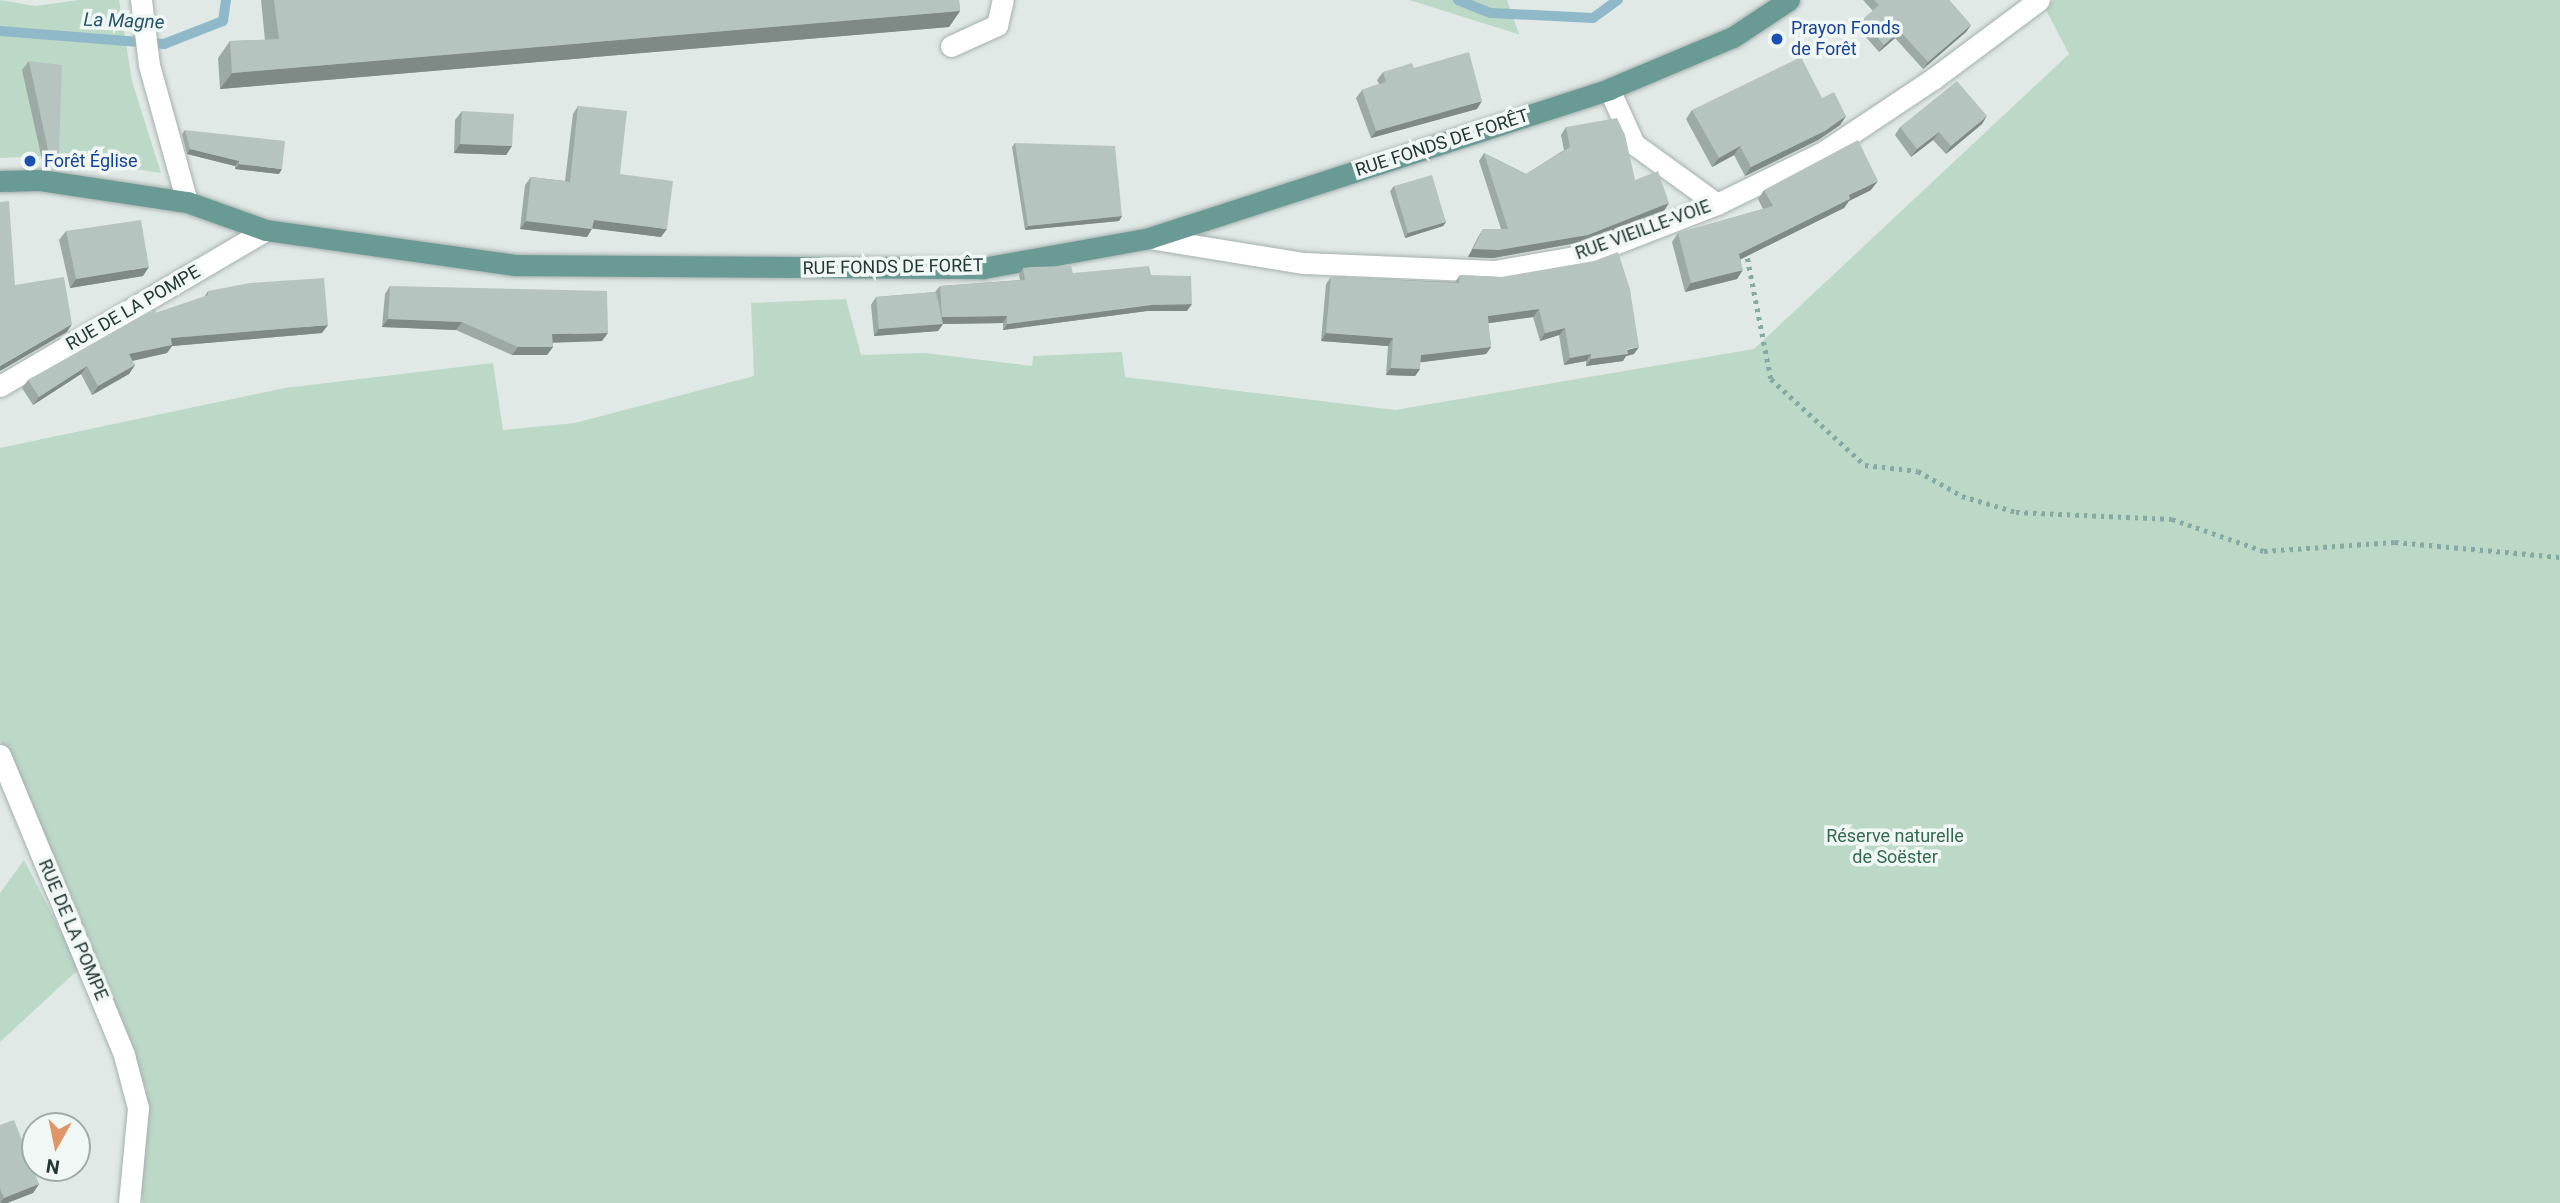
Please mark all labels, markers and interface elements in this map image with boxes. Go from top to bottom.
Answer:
water label: La Magne [83,8,165,34]
place label: Prayon Fonds de Forêt [1791,18,1900,60]
marker: Prayon Fonds de Forêt [1769,31,1785,47]
street label: RUE FONDS DE FORÊT [1353,105,1531,181]
place label: Forêt Église [44,150,138,172]
marker: Forêt Église [22,153,38,169]
street label: RUE VIEILLE-VOIE [1572,196,1714,264]
street label: RUE FONDS DE FORÊT [802,255,984,279]
street label: RUE DE LA POMPE [62,261,204,355]
park label: Réserve naturelle de Soëster [1826,826,1964,868]
street label: RUE DE LA POMPE [34,856,112,1004]
north arrow [21,1112,91,1182]
text: N [45,1154,61,1179]

